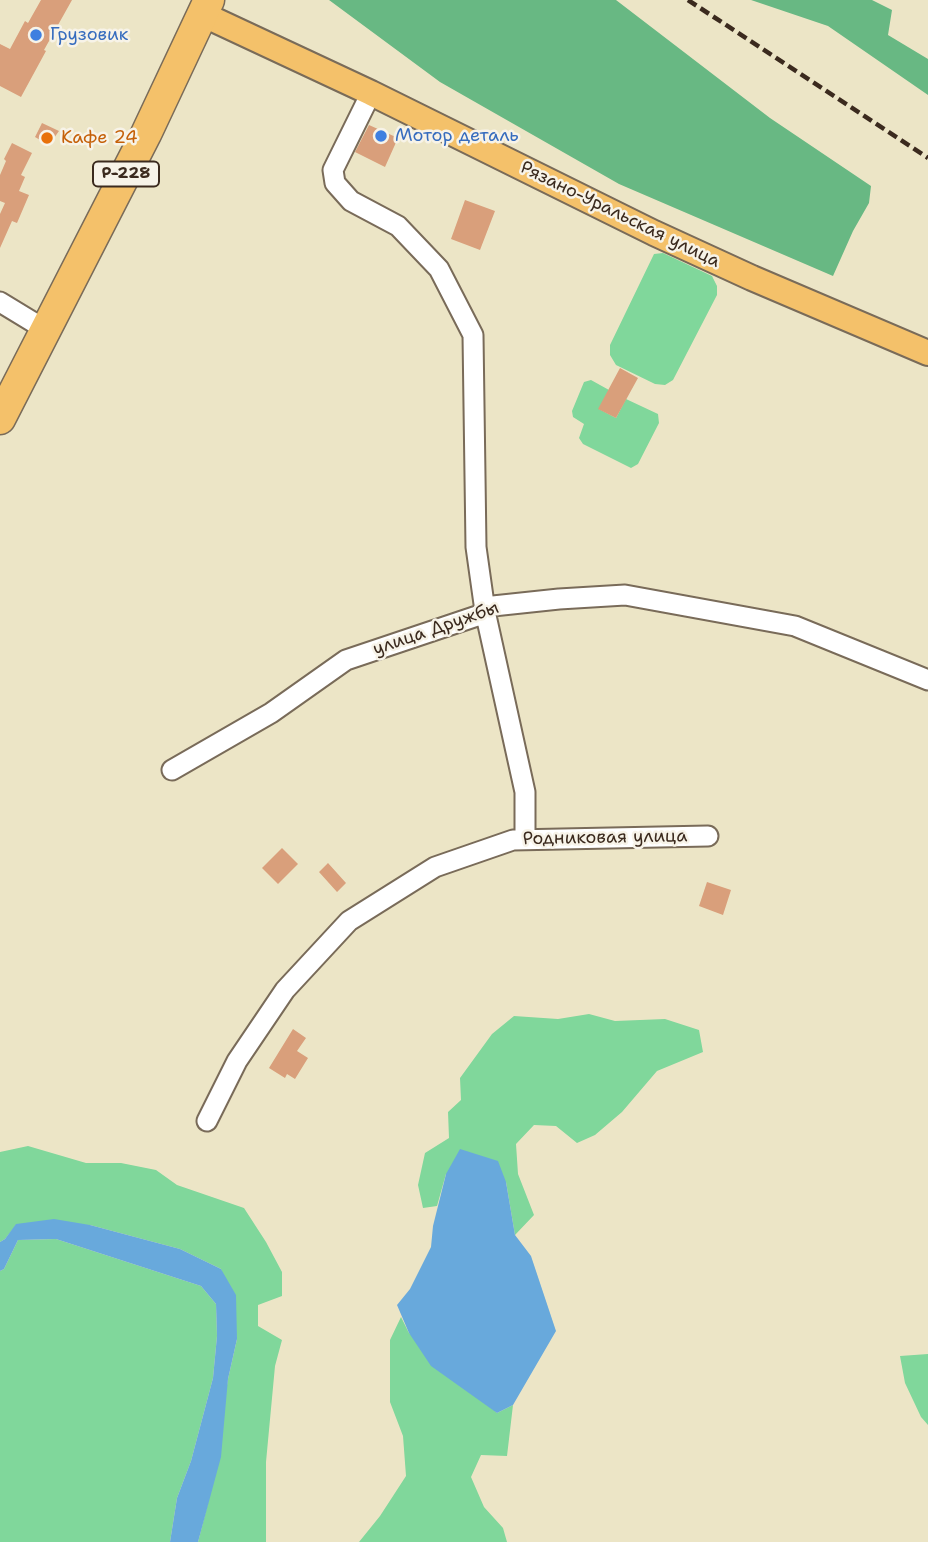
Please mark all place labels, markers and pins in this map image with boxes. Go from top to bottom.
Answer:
place label: Грузовик [50,24,128,46]
marker: Грузовик [28,27,44,43]
place label: Мотор деталь [395,125,519,147]
place label: Кафе 24 [61,127,138,149]
marker: Мотор деталь [373,128,389,144]
marker: Кафе 24 [39,130,55,146]

